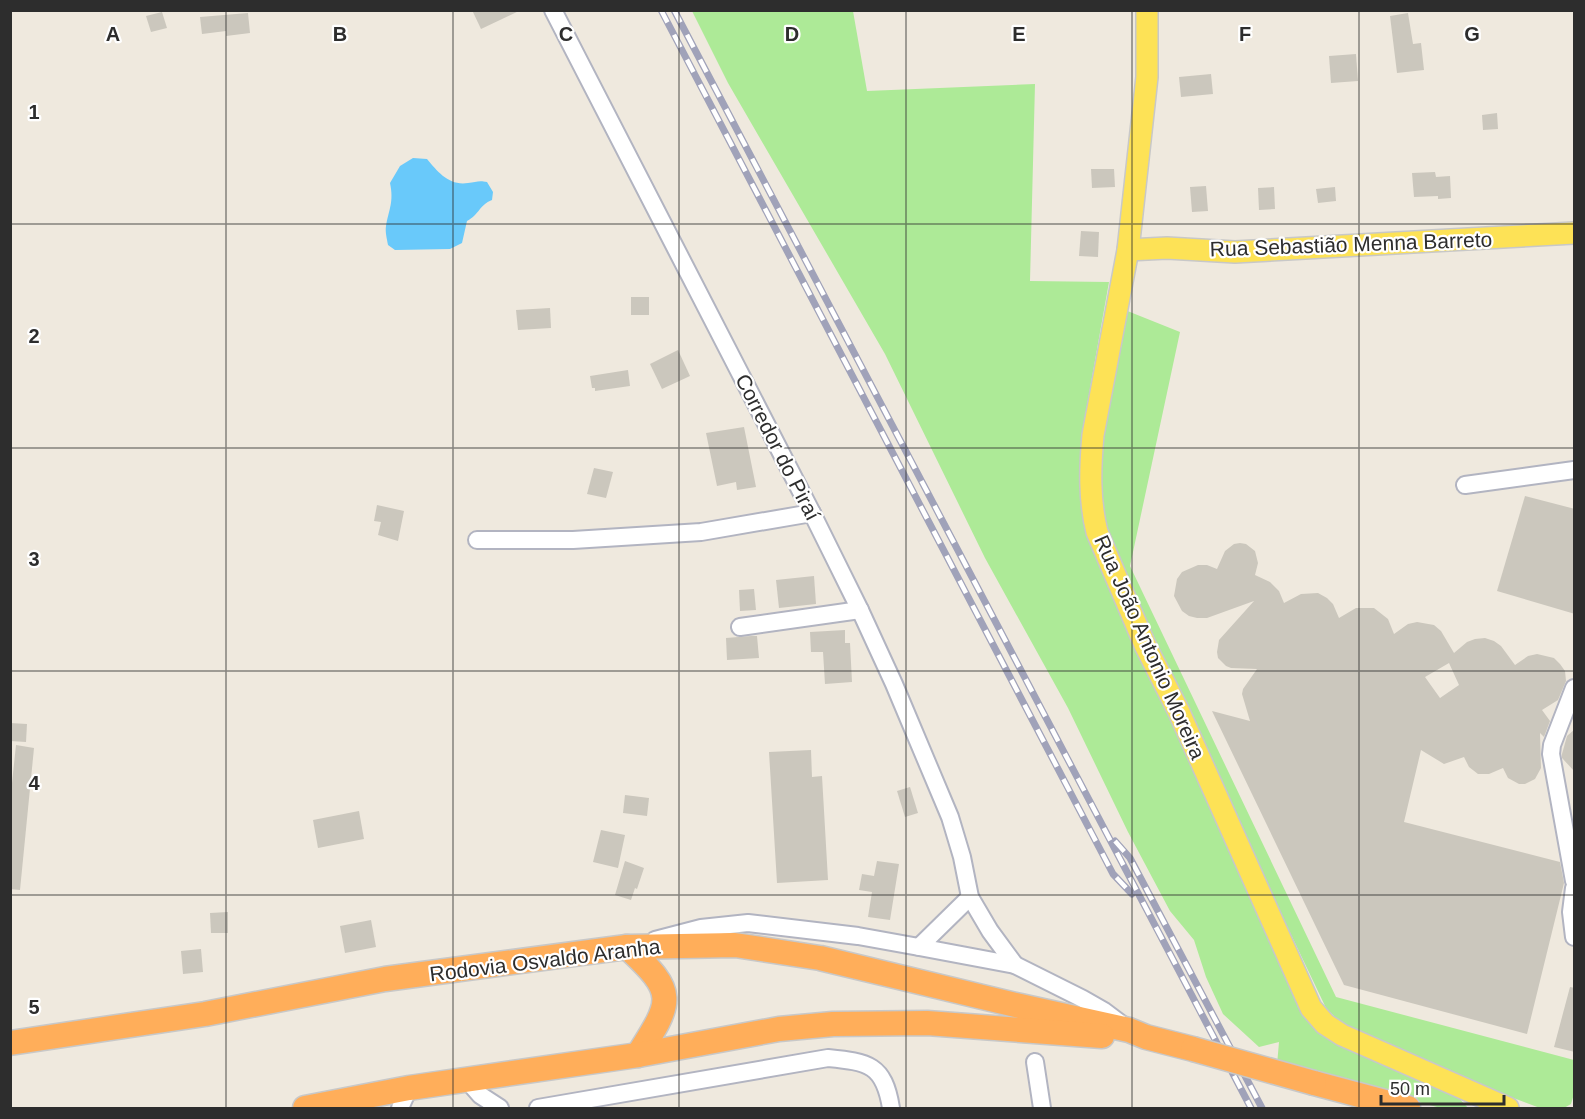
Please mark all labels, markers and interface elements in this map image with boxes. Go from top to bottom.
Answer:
text: A [106,23,120,45]
text: B [333,23,347,45]
text: C [559,23,573,45]
text: D [785,23,799,45]
text: E [1012,23,1026,45]
text: F [1239,23,1251,45]
text: G [1464,23,1480,45]
text: 1 [28,101,40,123]
street label: Rua Sebastião Menna Barreto [1209,228,1493,260]
text: 2 [28,325,40,347]
street label: Corredor do Piraí [731,370,825,524]
street label: Rua João Antonio Moreira [1090,531,1210,763]
text: 3 [28,548,40,570]
text: 4 [28,772,40,794]
street label: Rodovia Osvaldo Aranha [428,934,662,986]
text: 5 [28,996,40,1018]
scale bar [1381,1068,1504,1106]
text: 50 m [1390,1079,1430,1099]

